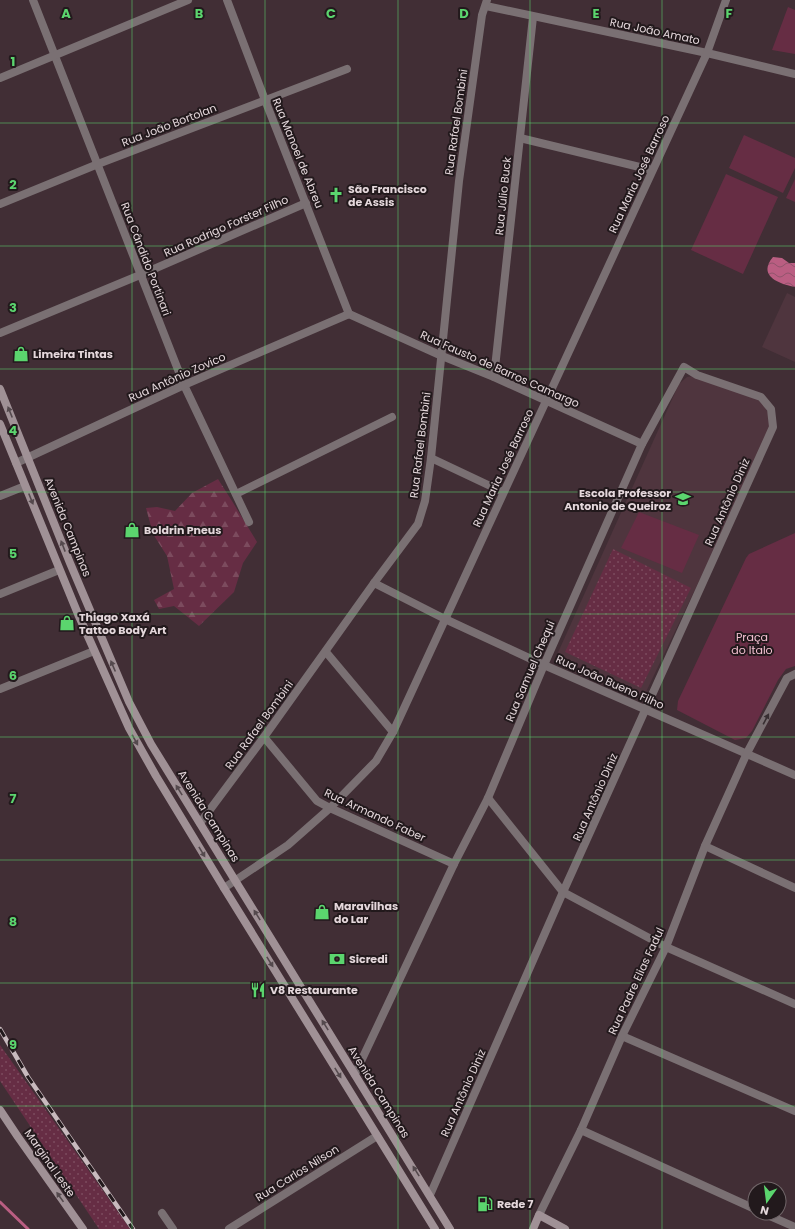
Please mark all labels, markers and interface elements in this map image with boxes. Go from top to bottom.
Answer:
text: A [61,4,71,23]
text: B [195,4,204,23]
text: C [326,4,336,23]
text: D [459,4,469,23]
text: E [592,4,600,23]
text: F [725,4,733,23]
street label: Rua João Amato [609,14,701,48]
text: 1 [11,52,15,71]
street label: Rua Rafael Bombini [441,68,471,176]
street label: Rua Manoel de Abreu [269,96,327,210]
street label: Rua João Bortolan [119,100,219,150]
street label: Rua Maria José Barroso [605,112,673,236]
street label: Rua Júlio Buck [491,156,515,236]
text: 2 [9,175,17,194]
place label: São Francisco de Assis [348,181,427,210]
church icon: São Francisco de Assis [327,186,345,204]
street label: Rua Rodrigo Forster Filho [161,191,291,261]
street label: Rua Cândido Portinari [117,200,175,318]
text: 3 [9,298,17,317]
street label: Rua Fausto de Barros Camargo [418,327,582,411]
shop icon: Limeira Tintas [12,345,30,363]
place label: Limeira Tintas [33,346,113,362]
street label: Rua Antônio Zovico [126,348,228,406]
street label: Rua Rafael Bombini [406,391,434,499]
one-way arrow [6,406,12,418]
street label: Rua Maria José Barroso [469,406,537,530]
text: 4 [9,421,18,440]
street label: Rua Antônio Diniz [700,456,754,548]
street label: Avenida Campinas [41,475,95,579]
place label: Escola Professor Antonio de Queiroz [564,485,672,514]
school or university icon: Escola Professor Antonio de Queiroz [674,490,692,508]
one-way arrow [28,494,34,506]
shop icon: Boldrin Pneus [123,521,141,539]
place label: Boldrin Pneus [144,522,221,538]
one-way arrow [60,539,66,551]
text: 5 [9,544,17,563]
place label: Thiago Xaxá Tattoo Body Art [79,609,167,638]
shop icon: Thiago Xaxá Tattoo Body Art [58,614,76,632]
street label: Rua Samuel Chequi [501,618,559,724]
park label: Praça do Italo [731,629,773,658]
street label: Rua João Bueno Filho [553,651,667,713]
one-way arrow [110,659,116,671]
text: 6 [9,666,17,685]
street label: Rua Rafael Bombini [221,677,297,773]
one-way arrow [762,713,769,725]
one-way arrow [132,734,139,746]
street label: Rua Antônio Diniz [568,751,622,843]
street label: Avenida Campinas [174,767,244,865]
street label: Rua Armando Faber [322,784,428,846]
one-way arrow [175,785,183,795]
text: 7 [10,789,17,808]
one-way arrow [198,846,205,858]
place label: Maravilhas do Lar [334,898,398,927]
shop icon: Maravilhas do Lar [313,903,331,921]
one-way arrow [253,910,261,920]
text: 8 [9,912,17,931]
street label: Rua Padre Elias Fadul [604,925,668,1037]
bank icon: Sicredi [328,950,346,968]
place label: Sicredi [349,951,388,967]
one-way arrow [266,957,274,967]
restaurant icon: V8 Restaurante [249,981,267,999]
place label: V8 Restaurante [270,982,358,998]
one-way arrow [321,1020,329,1031]
text: 9 [9,1035,17,1054]
street label: Avenida Campinas [344,1043,414,1141]
street label: Rua Antônio Diniz [436,1047,490,1139]
one-way arrow [334,1068,342,1078]
street label: Marginal Leste [21,1126,79,1200]
street label: Rua Carlos Nilson [252,1141,342,1205]
one-way arrow [412,1166,420,1177]
north arrow [747,1181,787,1221]
one-way arrow [56,1192,64,1202]
fuel station icon: Rede 7 [476,1195,494,1213]
place label: Rede 7 [497,1196,534,1212]
text: N [759,1202,771,1219]

